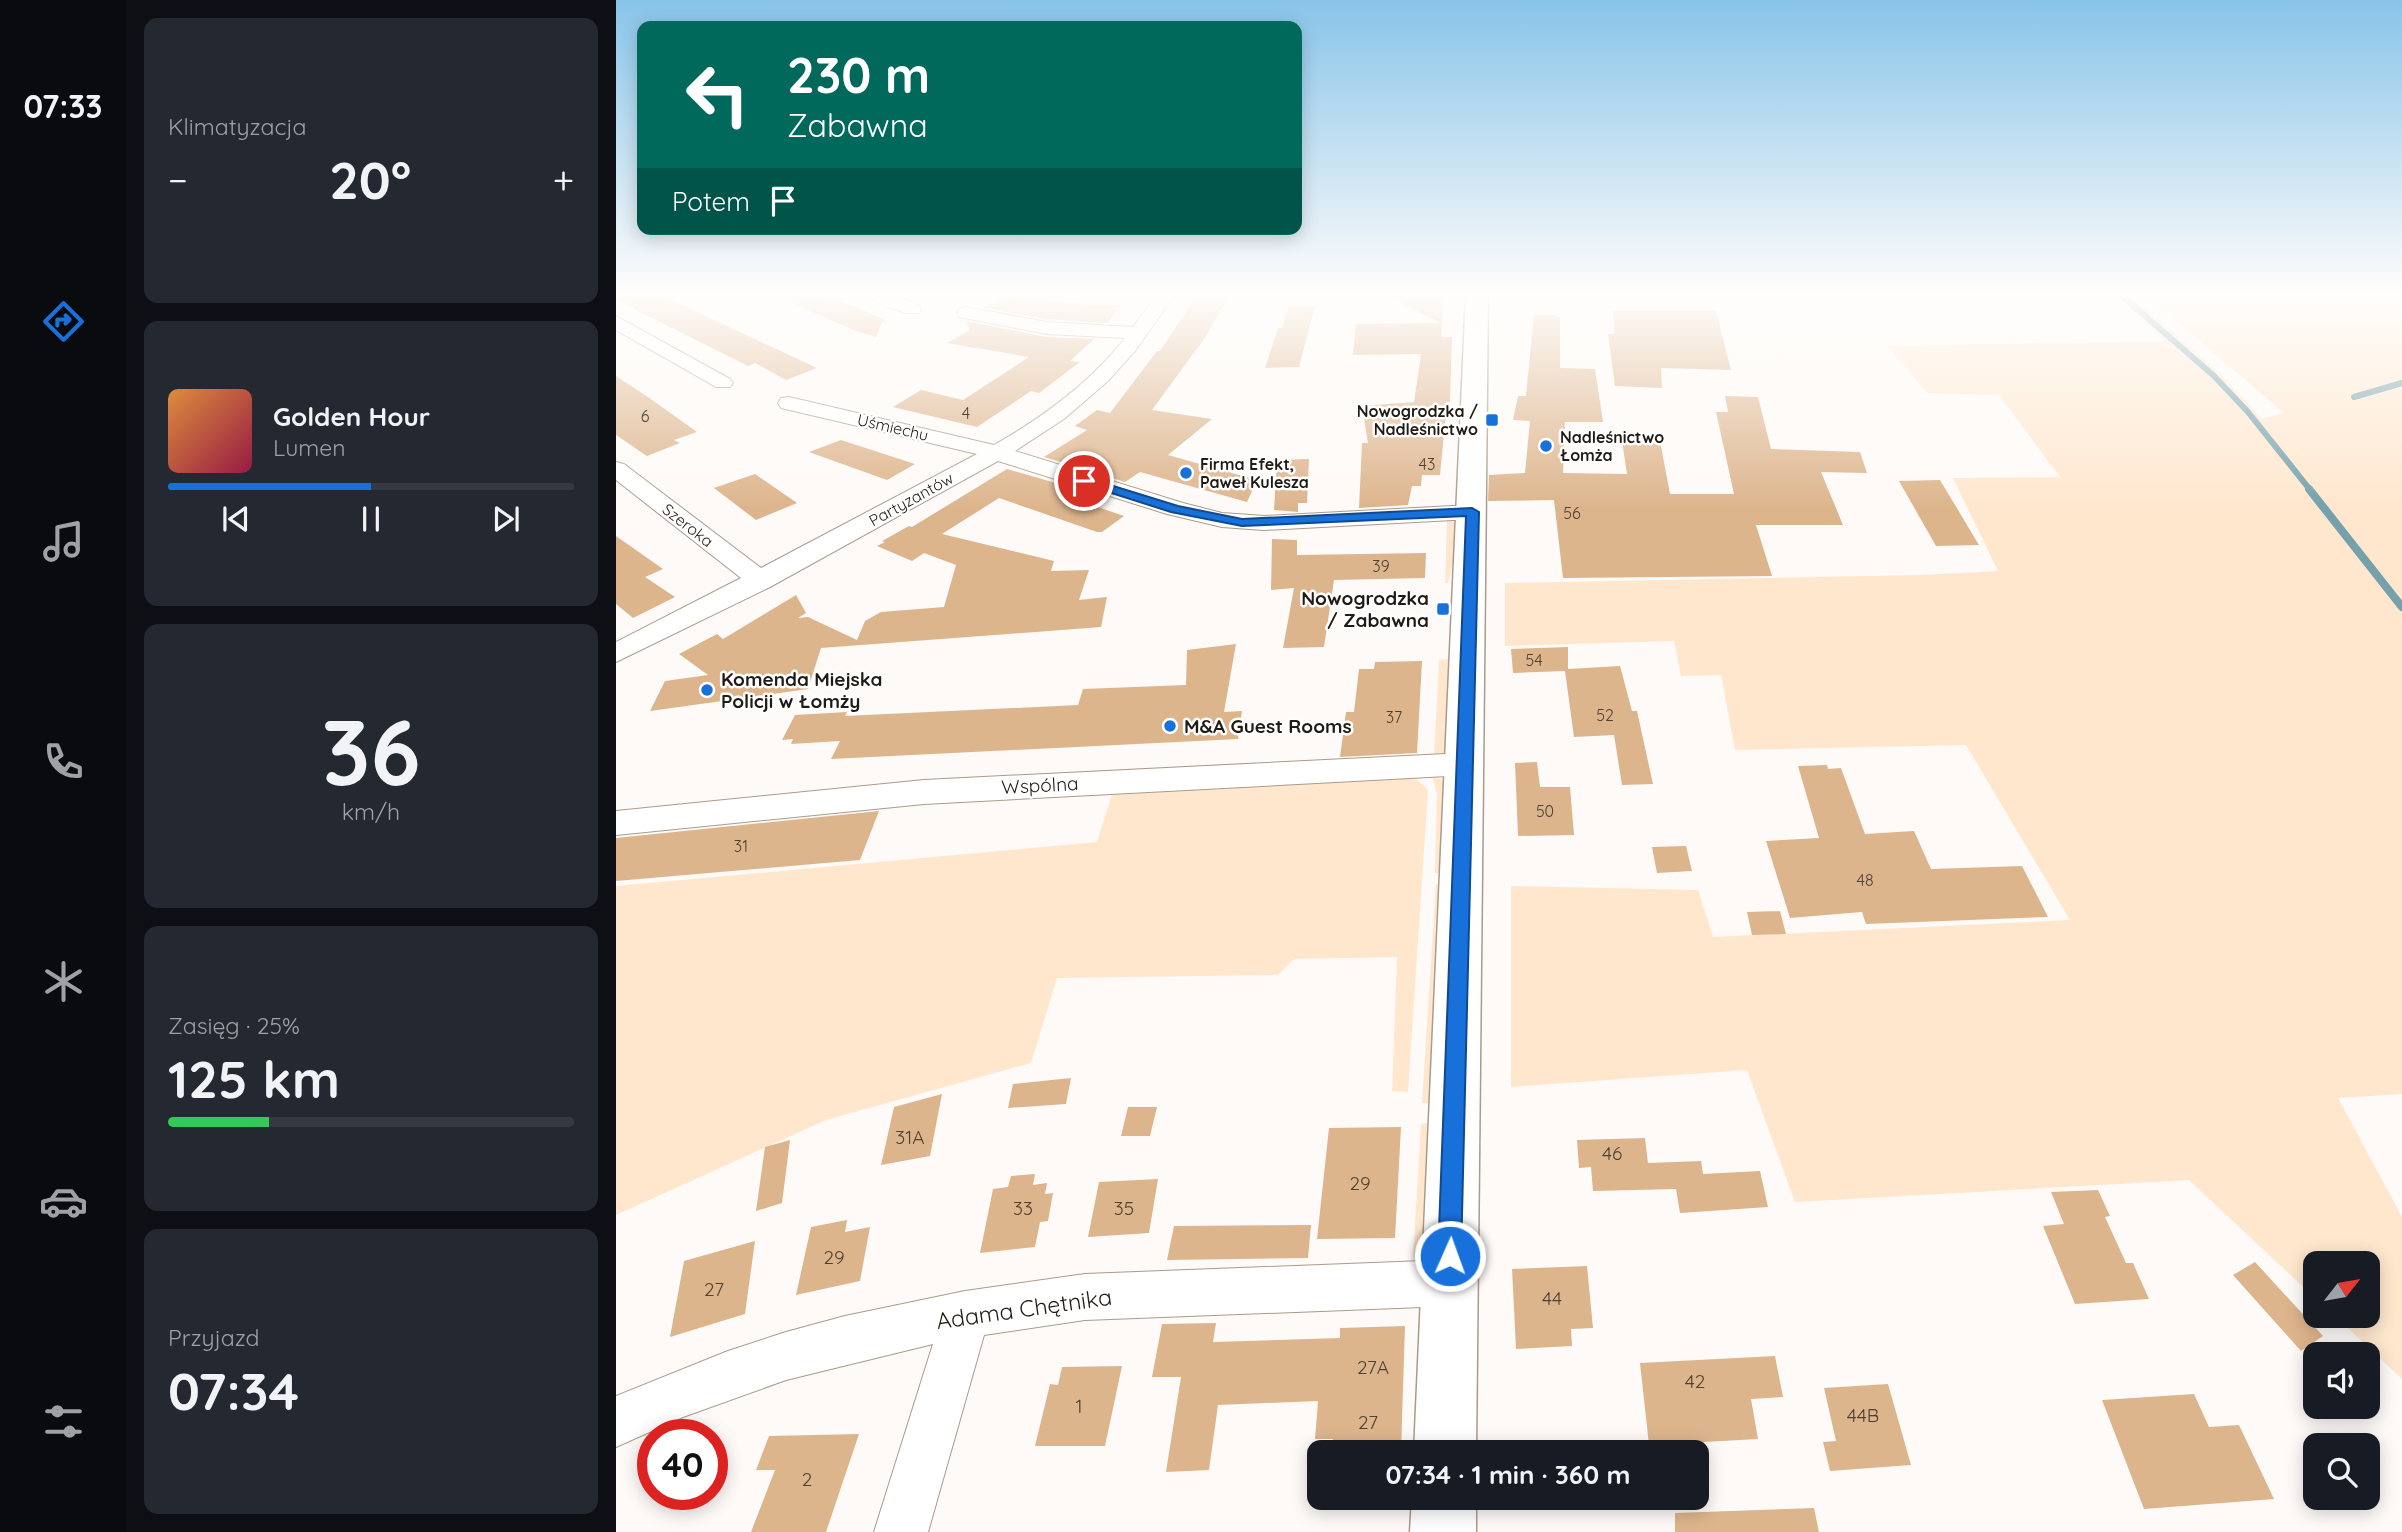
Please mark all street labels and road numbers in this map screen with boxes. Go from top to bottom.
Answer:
street label: Uśmiechu [855,409,931,445]
street label: Partyzantów [865,468,957,530]
street label: Szeroka [659,499,717,551]
street label: Wspólna [1001,771,1079,799]
street label: Adama Chętnika [934,1282,1114,1335]

